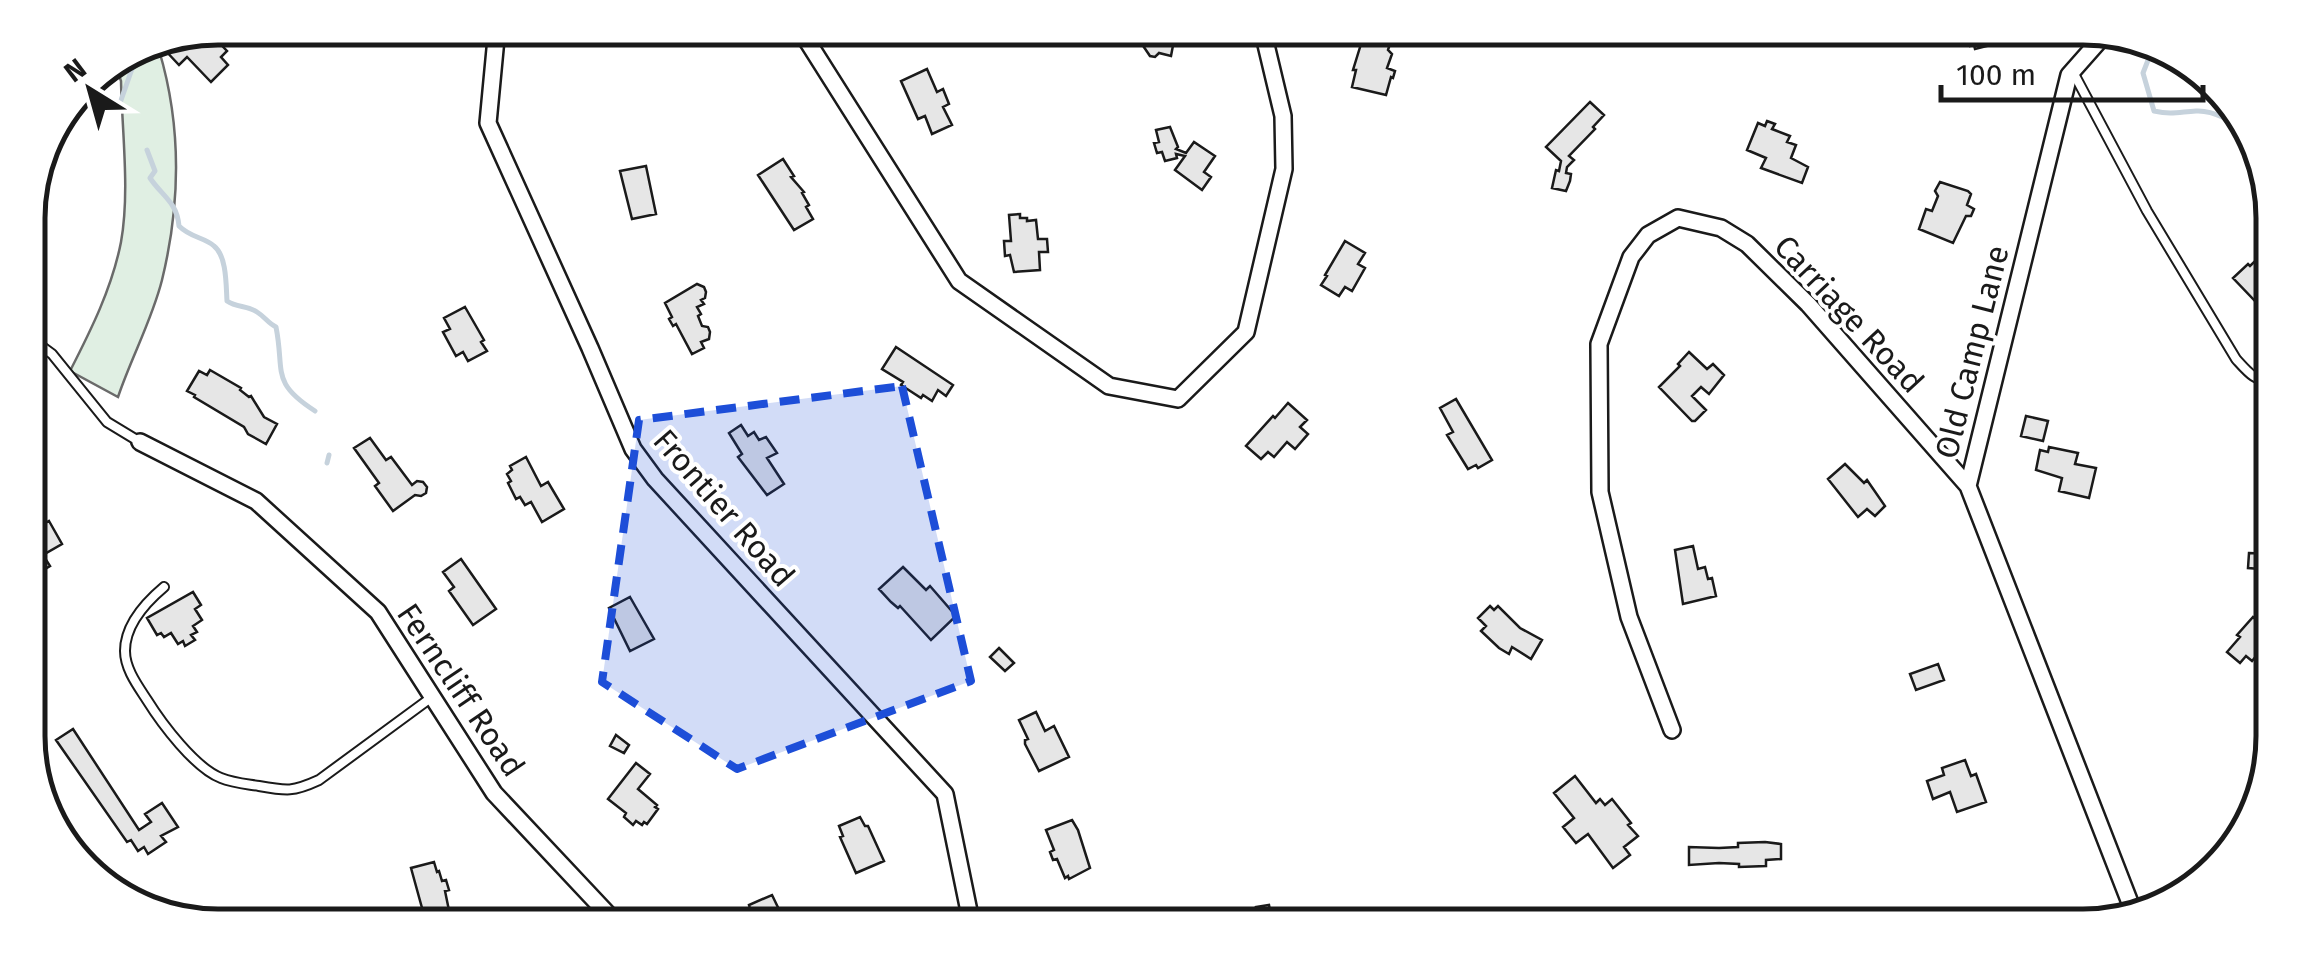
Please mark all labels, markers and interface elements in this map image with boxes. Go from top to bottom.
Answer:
north arrow [40,40,140,140]
scale bar [1941,40,2204,102]
text: N [58,52,93,89]
text: 100 m [1956,57,2036,93]
street label: Carriage Road [1766,227,1932,401]
street label: Old Camp Lane [1927,242,2017,462]
street label: Frontier Road [645,422,803,594]
street label: Ferncliff Road [389,596,533,784]

